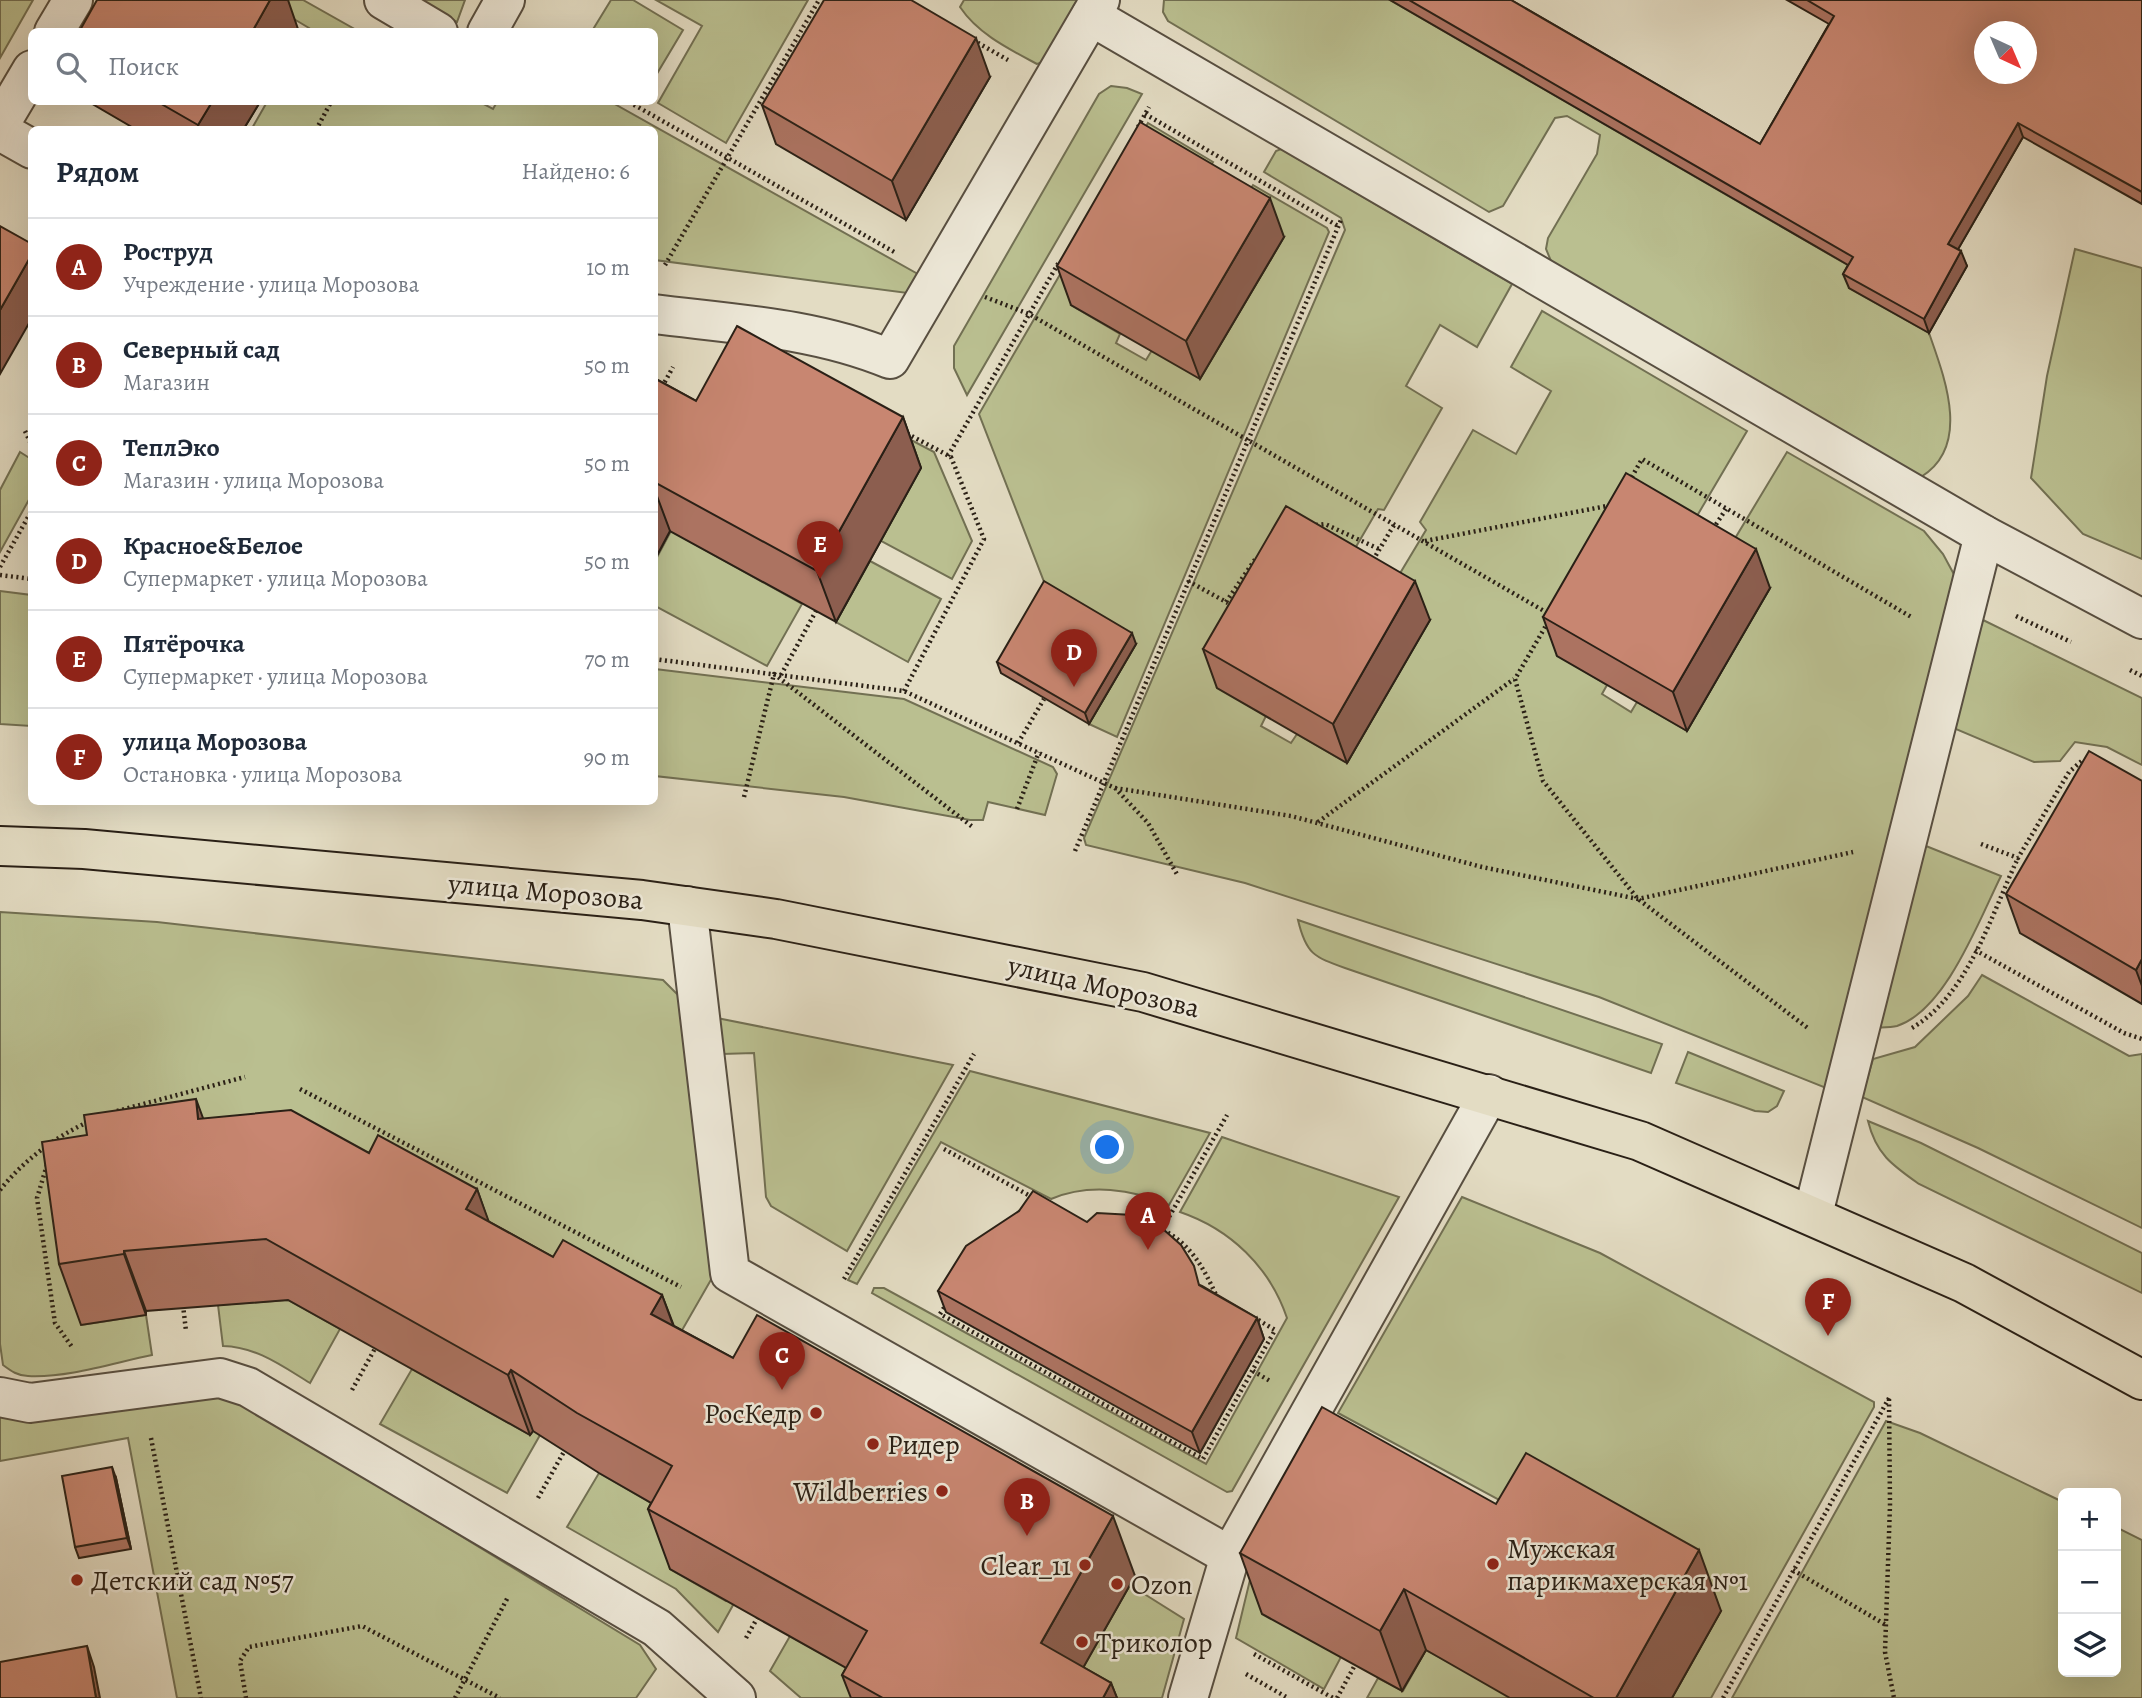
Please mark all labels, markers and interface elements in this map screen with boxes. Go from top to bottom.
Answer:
north arrow [1974,21,2037,84]
search box [28,28,658,105]
icon: search [52,48,90,86]
text: Поиск [108,49,179,84]
text: Рядом [56,152,139,192]
text: Найдено: 6 [522,156,630,187]
text: Роструд [123,234,213,269]
text: A [72,252,86,283]
text: 10 m [586,252,630,283]
text: Учреждение · улица Морозова [123,269,419,300]
text: Северный сад [123,332,280,367]
text: B [72,350,86,381]
text: 50 m [584,350,630,381]
text: Магазин [123,367,210,398]
text: ТеплЭко [123,430,220,465]
text: C [72,448,86,479]
text: 50 m [584,448,630,479]
text: Магазин · улица Морозова [123,465,384,496]
pin: E [797,521,843,579]
text: Красное&Белое [123,528,303,563]
text: D [71,546,87,577]
text: 50 m [584,546,630,577]
text: Супермаркет · улица Морозова [123,563,428,594]
text: Пятёрочка [123,626,245,661]
pin: D [1051,629,1097,687]
text: E [72,644,86,675]
text: 70 m [584,644,630,675]
text: Супермаркет · улица Морозова [123,661,428,692]
text: улица Морозова [123,724,307,759]
text: F [73,742,85,773]
text: 90 m [584,742,630,773]
text: Остановка · улица Морозова [123,759,402,790]
street label: улица Морозова [446,864,645,919]
street label: улица Морозова [1003,946,1203,1028]
your location [1090,1130,1124,1164]
pin: A [1125,1192,1171,1250]
pin: F [1805,1278,1851,1336]
pin: C [759,1332,805,1390]
place label: РосКедр [704,1395,802,1433]
marker: РосКедр [808,1405,824,1421]
place label: Ридер [887,1426,960,1464]
marker: Ридер [865,1436,881,1452]
place label: Wildberries [792,1473,928,1511]
pin: B [1004,1478,1050,1536]
marker: Wildberries [934,1483,950,1499]
map controls [2058,1488,2121,1677]
button: + [2058,1488,2121,1551]
place label: Мужская парикмахерская №1 [1507,1530,1748,1600]
place label: Clear_11 [981,1547,1071,1585]
button: − [2058,1551,2121,1614]
marker: Мужская парикмахерская №1 [1485,1556,1501,1572]
marker: Clear_11 [1077,1557,1093,1573]
place label: Детский сад №57 [91,1562,294,1600]
place label: Ozon [1131,1566,1193,1604]
marker: Детский сад №57 [69,1572,85,1588]
marker: Ozon [1109,1576,1125,1592]
button: layers [2058,1614,2121,1677]
place label: Триколор [1096,1624,1213,1662]
marker: Триколор [1074,1634,1090,1650]

